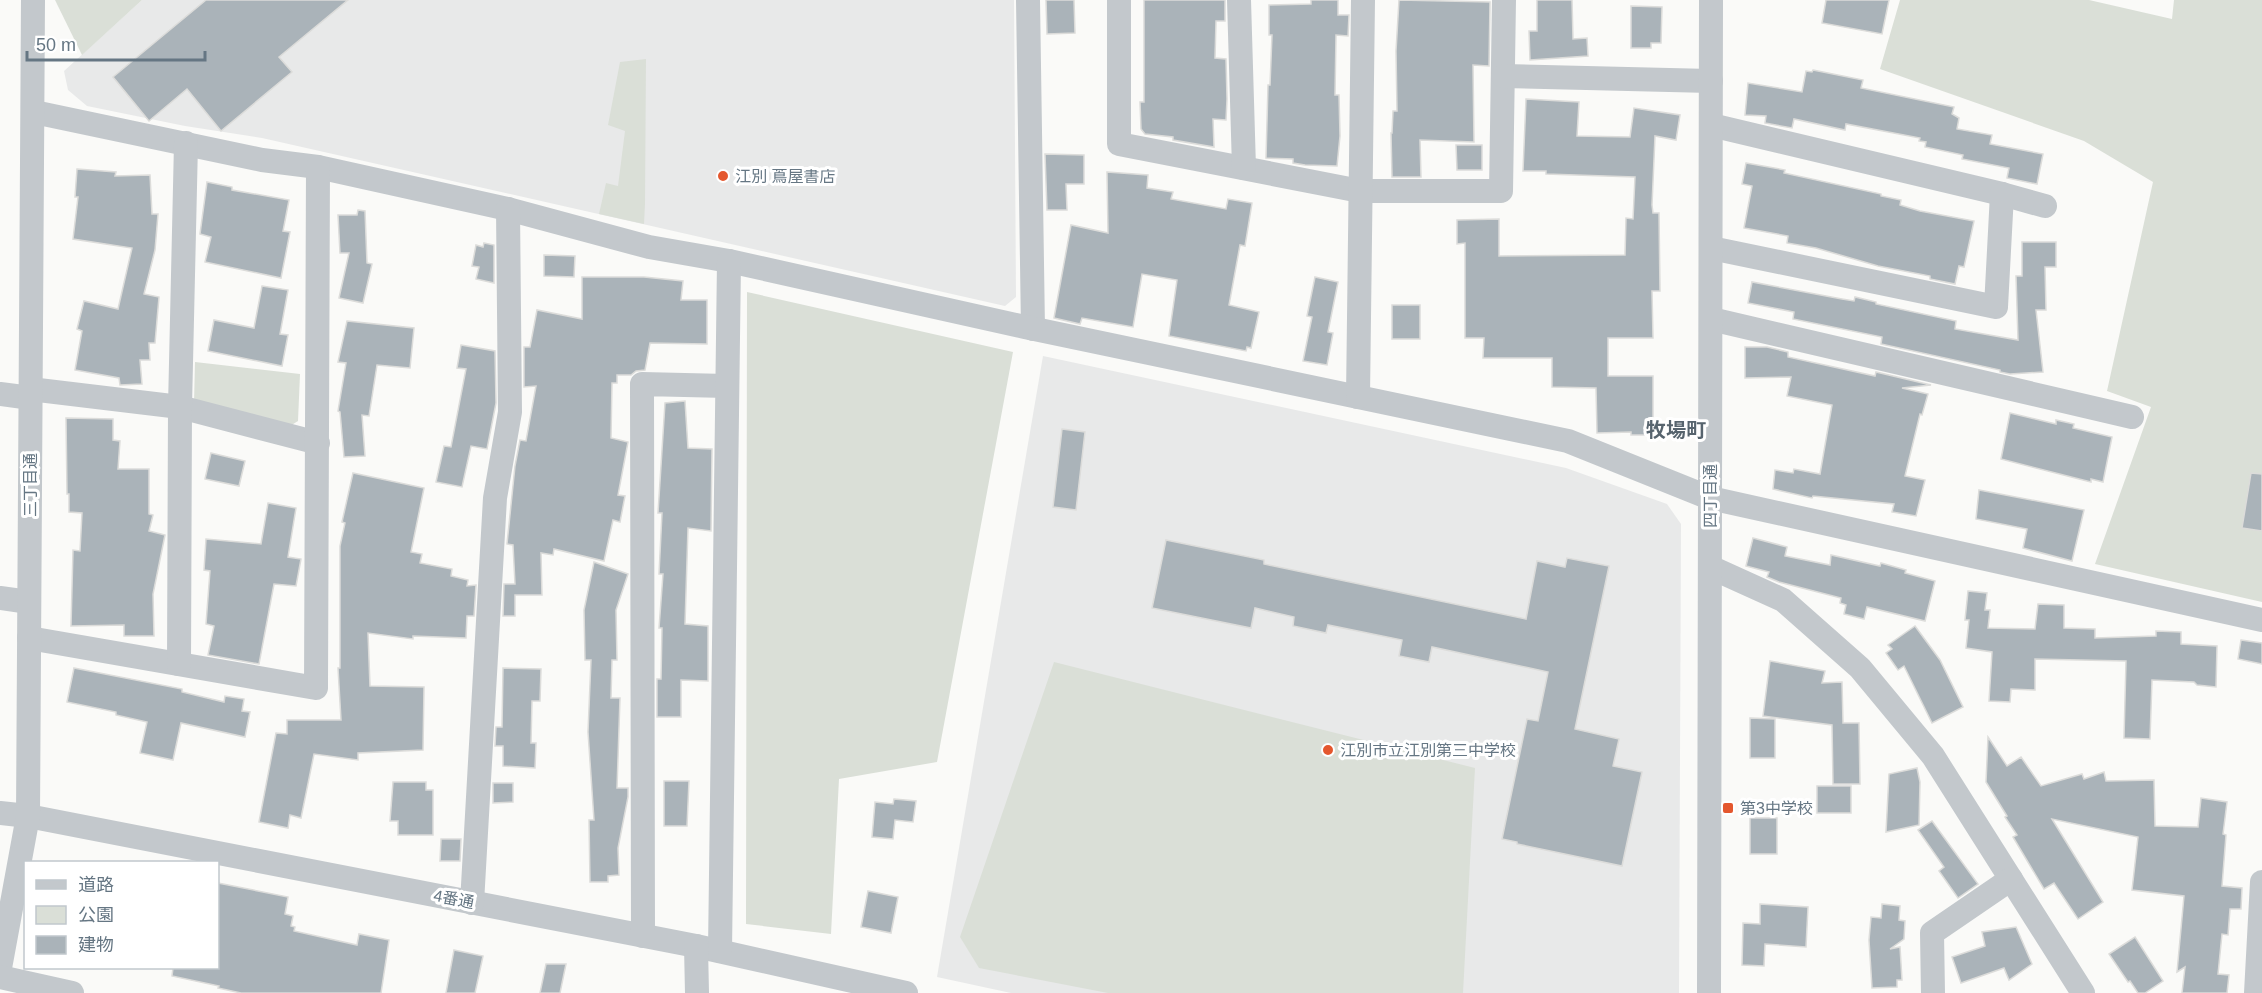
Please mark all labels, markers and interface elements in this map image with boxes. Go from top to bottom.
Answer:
scale bar [27,24,206,62]
text: 50 m [36,35,76,55]
place label: 江別 蔦屋書店 [735,168,835,185]
marker: 江別 蔦屋書店 [716,169,730,183]
district label: 牧場町 [1646,419,1706,441]
street label: 三丁目通 [22,453,39,517]
street label: 四丁目通 [1702,464,1719,528]
place label: 江別市立江別第三中学校 [1340,742,1516,759]
marker: 江別市立江別第三中学校 [1321,743,1335,757]
place label: 第3中学校 [1740,800,1813,817]
marker: 第3中学校 [1721,801,1735,815]
legend [24,861,219,969]
text: 道路 [78,875,114,895]
street label: 4番通 [432,887,476,911]
text: 公園 [78,905,114,925]
text: 建物 [78,935,114,955]

